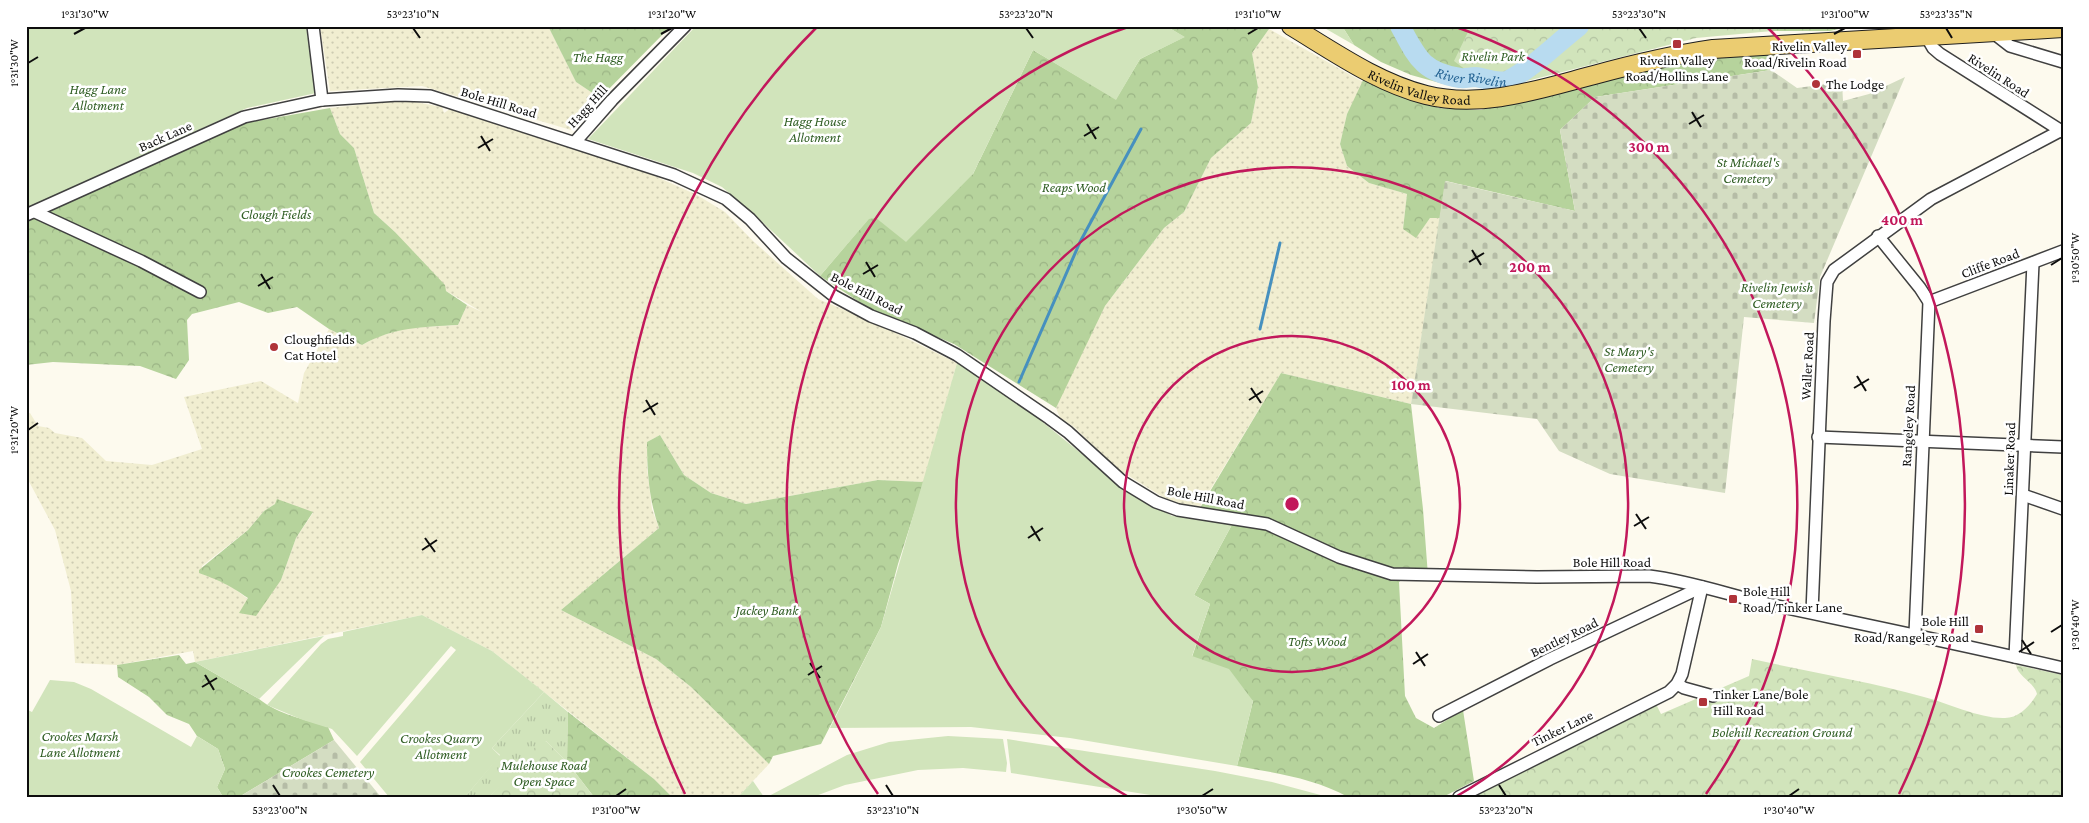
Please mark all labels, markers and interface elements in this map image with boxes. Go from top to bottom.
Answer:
text: 1°31'30"W [61,7,109,21]
text: 53°23'10"N [387,7,440,21]
text: 1°31'20"W [648,7,696,21]
text: 53°23'20"N [999,7,1053,21]
text: 1°31'10"W [1235,7,1281,21]
text: 53°23'30"N [1612,7,1666,21]
text: 1°31'00"W [1821,7,1869,21]
text: 53°23'35"N [1919,7,1973,21]
marker: Rivelin Valley Road/Hollins Lane [1671,38,1683,50]
place label: Rivelin Valley Road/Rivelin Road [1744,38,1848,70]
text: 1°31'30"W [7,39,21,87]
park label: Rivelin Park [1461,48,1526,64]
marker: Rivelin Valley Road/Rivelin Road [1851,48,1863,60]
park label: The Hagg [573,49,624,65]
street label: Rivelin Road [1965,49,2033,101]
place label: Rivelin Valley Road/Hollins Lane [1625,52,1729,84]
water label: River Rivelin [1433,64,1507,90]
street label: Rivelin Valley Road [1365,65,1471,108]
place label: The Lodge [1826,76,1884,92]
marker: The Lodge [1810,78,1822,90]
park label: Hagg Lane Allotment [70,81,127,113]
street label: Hagg Hill [564,81,611,131]
street label: Bole Hill Road [459,83,539,121]
park label: Hagg House Allotment [784,113,847,145]
street label: Back Lane [136,117,194,155]
text: 300 m [1628,139,1670,155]
park label: St Michael's Cemetery [1716,154,1780,186]
park label: Reaps Wood [1042,179,1106,195]
park label: Clough Fields [241,206,312,222]
text: 400 m [1881,212,1923,228]
text: 1°30'50"W [2068,233,2082,283]
street label: Cliffe Road [1959,244,2022,281]
text: 200 m [1509,259,1551,275]
street label: Bole Hill Road [828,268,906,318]
park label: Rivelin Jewish Cemetery [1741,279,1814,311]
place label: Cloughfields Cat Hotel [284,331,355,363]
street label: Waller Road [1797,331,1817,400]
marker: Cloughfields Cat Hotel [268,341,280,353]
park label: St Mary's Cemetery [1604,343,1655,375]
text: 100 m [1391,377,1431,393]
street label: Rangeley Road [1898,384,1918,467]
text: 1°31'20"W [7,406,21,454]
street label: Linaker Road [2000,421,2018,496]
street label: Bole Hill Road [1166,482,1247,512]
centre of rings [1283,495,1301,513]
street label: Bole Hill Road [1573,554,1652,570]
place label: Bole Hill Road/Tinker Lane [1743,583,1842,615]
marker: Bole Hill Road/Tinker Lane [1727,593,1739,605]
text: 1°30'40"W [2068,600,2082,650]
park label: Jackey Bank [733,602,799,618]
street label: Bentley Road [1528,613,1601,660]
place label: Bole Hill Road/Rangeley Road [1854,613,1970,645]
marker: Bole Hill Road/Rangeley Road [1973,623,1985,635]
park label: Tofts Wood [1288,633,1347,649]
place label: Tinker Lane/Bole Hill Road [1713,686,1808,718]
marker: Tinker Lane/Bole Hill Road [1697,696,1709,708]
street label: Tinker Lane [1529,706,1595,750]
park label: Bolehill Recreation Ground [1712,724,1853,740]
park label: Crookes Marsh Lane Allotment [40,728,121,760]
park label: Crookes Quarry Allotment [400,730,482,762]
park label: Mulehouse Road Open Space [500,757,587,789]
park label: Crookes Cemetery [282,764,374,780]
text: 53°23'00"N [252,803,308,817]
text: 1°31'00"W [592,803,640,817]
text: 53°23'10"N [867,803,920,817]
text: 1°30'50"W [1177,803,1227,817]
text: 53°23'20"N [1479,803,1533,817]
text: 1°30'40"W [1764,803,1814,817]

